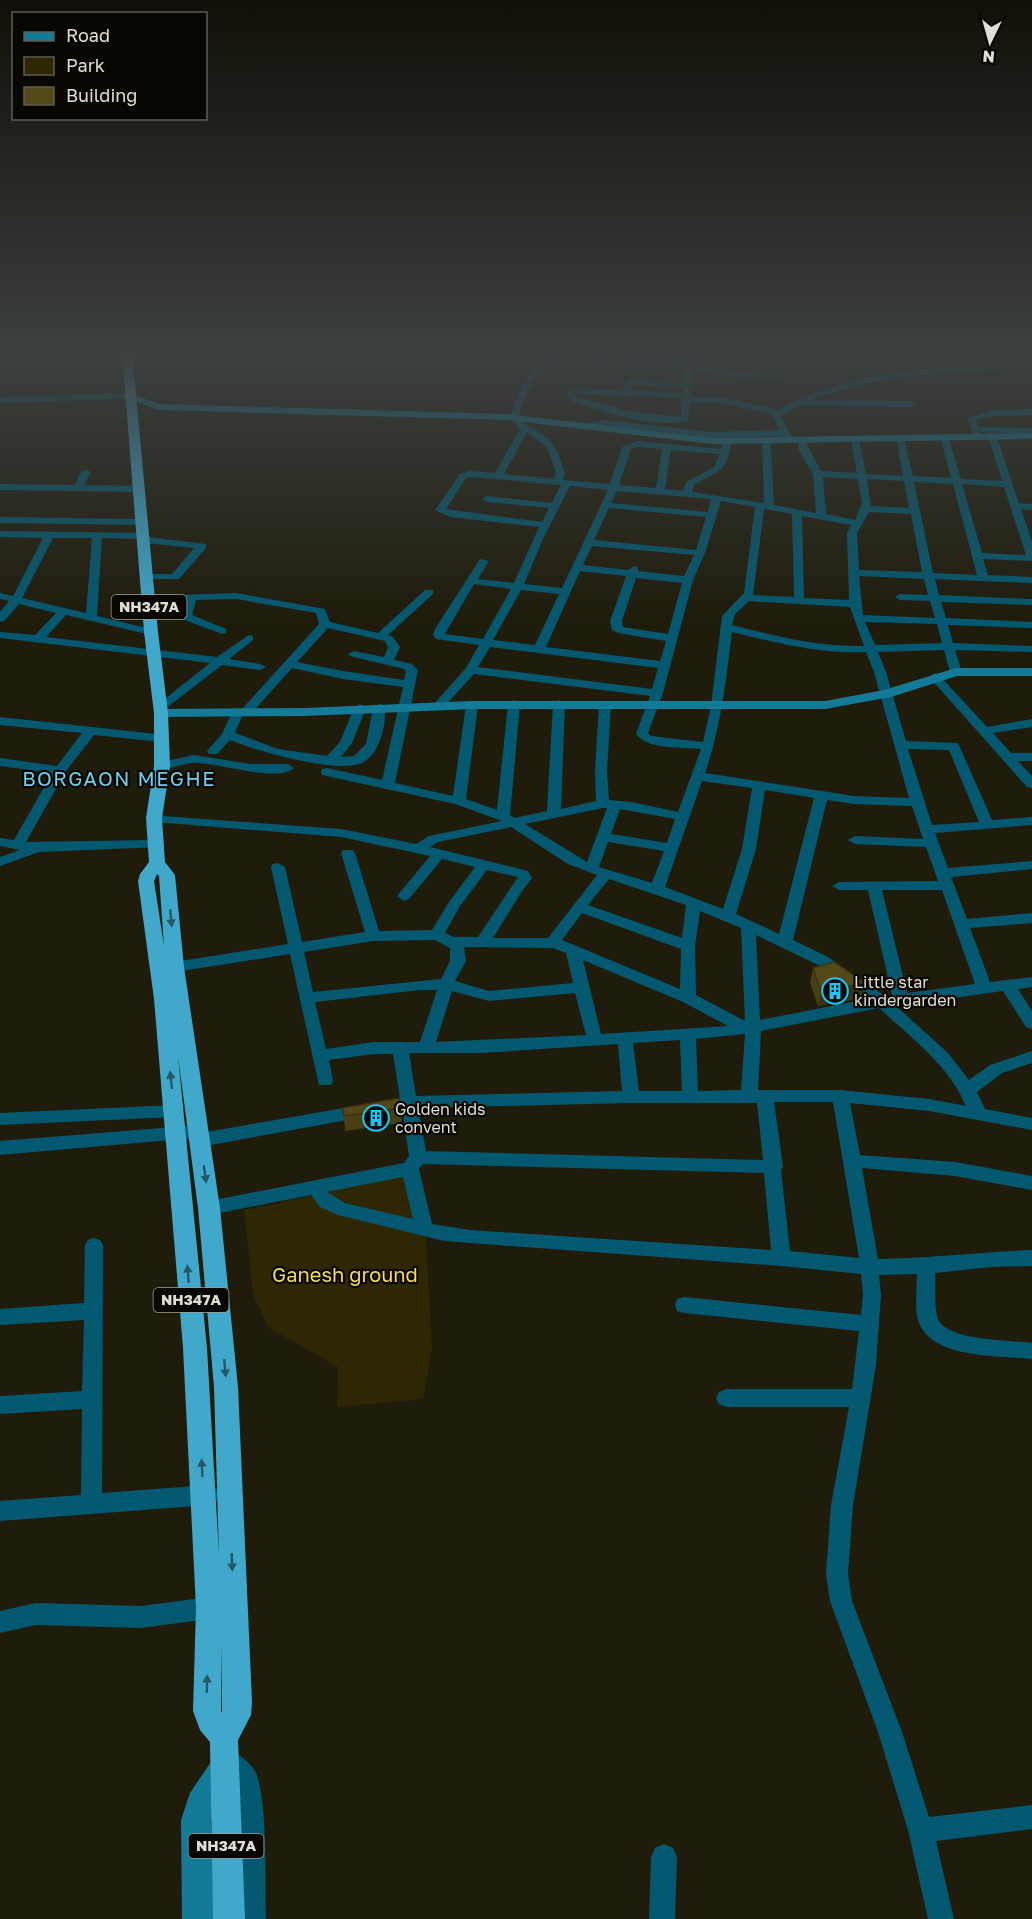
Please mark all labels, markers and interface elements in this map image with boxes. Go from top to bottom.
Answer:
legend [12,12,207,120]
north arrow [960,12,1020,72]
text: Road [66,24,110,46]
text: N [982,46,996,67]
text: Park [66,54,105,76]
text: Building [66,84,137,106]
road number: NH347A [112,595,186,619]
district label: BORGAON MEGHE [22,766,216,790]
one-way arrow [166,909,176,928]
place label: Little star kindergarden [854,972,956,1010]
building icon: Little star kindergarden [820,976,850,1006]
one-way arrow [166,1070,176,1089]
place label: Golden kids convent [395,1099,485,1137]
building icon: Golden kids convent [361,1103,391,1133]
one-way arrow [200,1164,209,1183]
park label: Ganesh ground [272,1262,418,1286]
one-way arrow [183,1264,193,1283]
road number: NH347A [154,1288,228,1312]
one-way arrow [220,1358,230,1377]
one-way arrow [197,1459,207,1478]
one-way arrow [228,1553,237,1572]
one-way arrow [202,1675,212,1694]
road number: NH347A [188,1834,264,1858]

